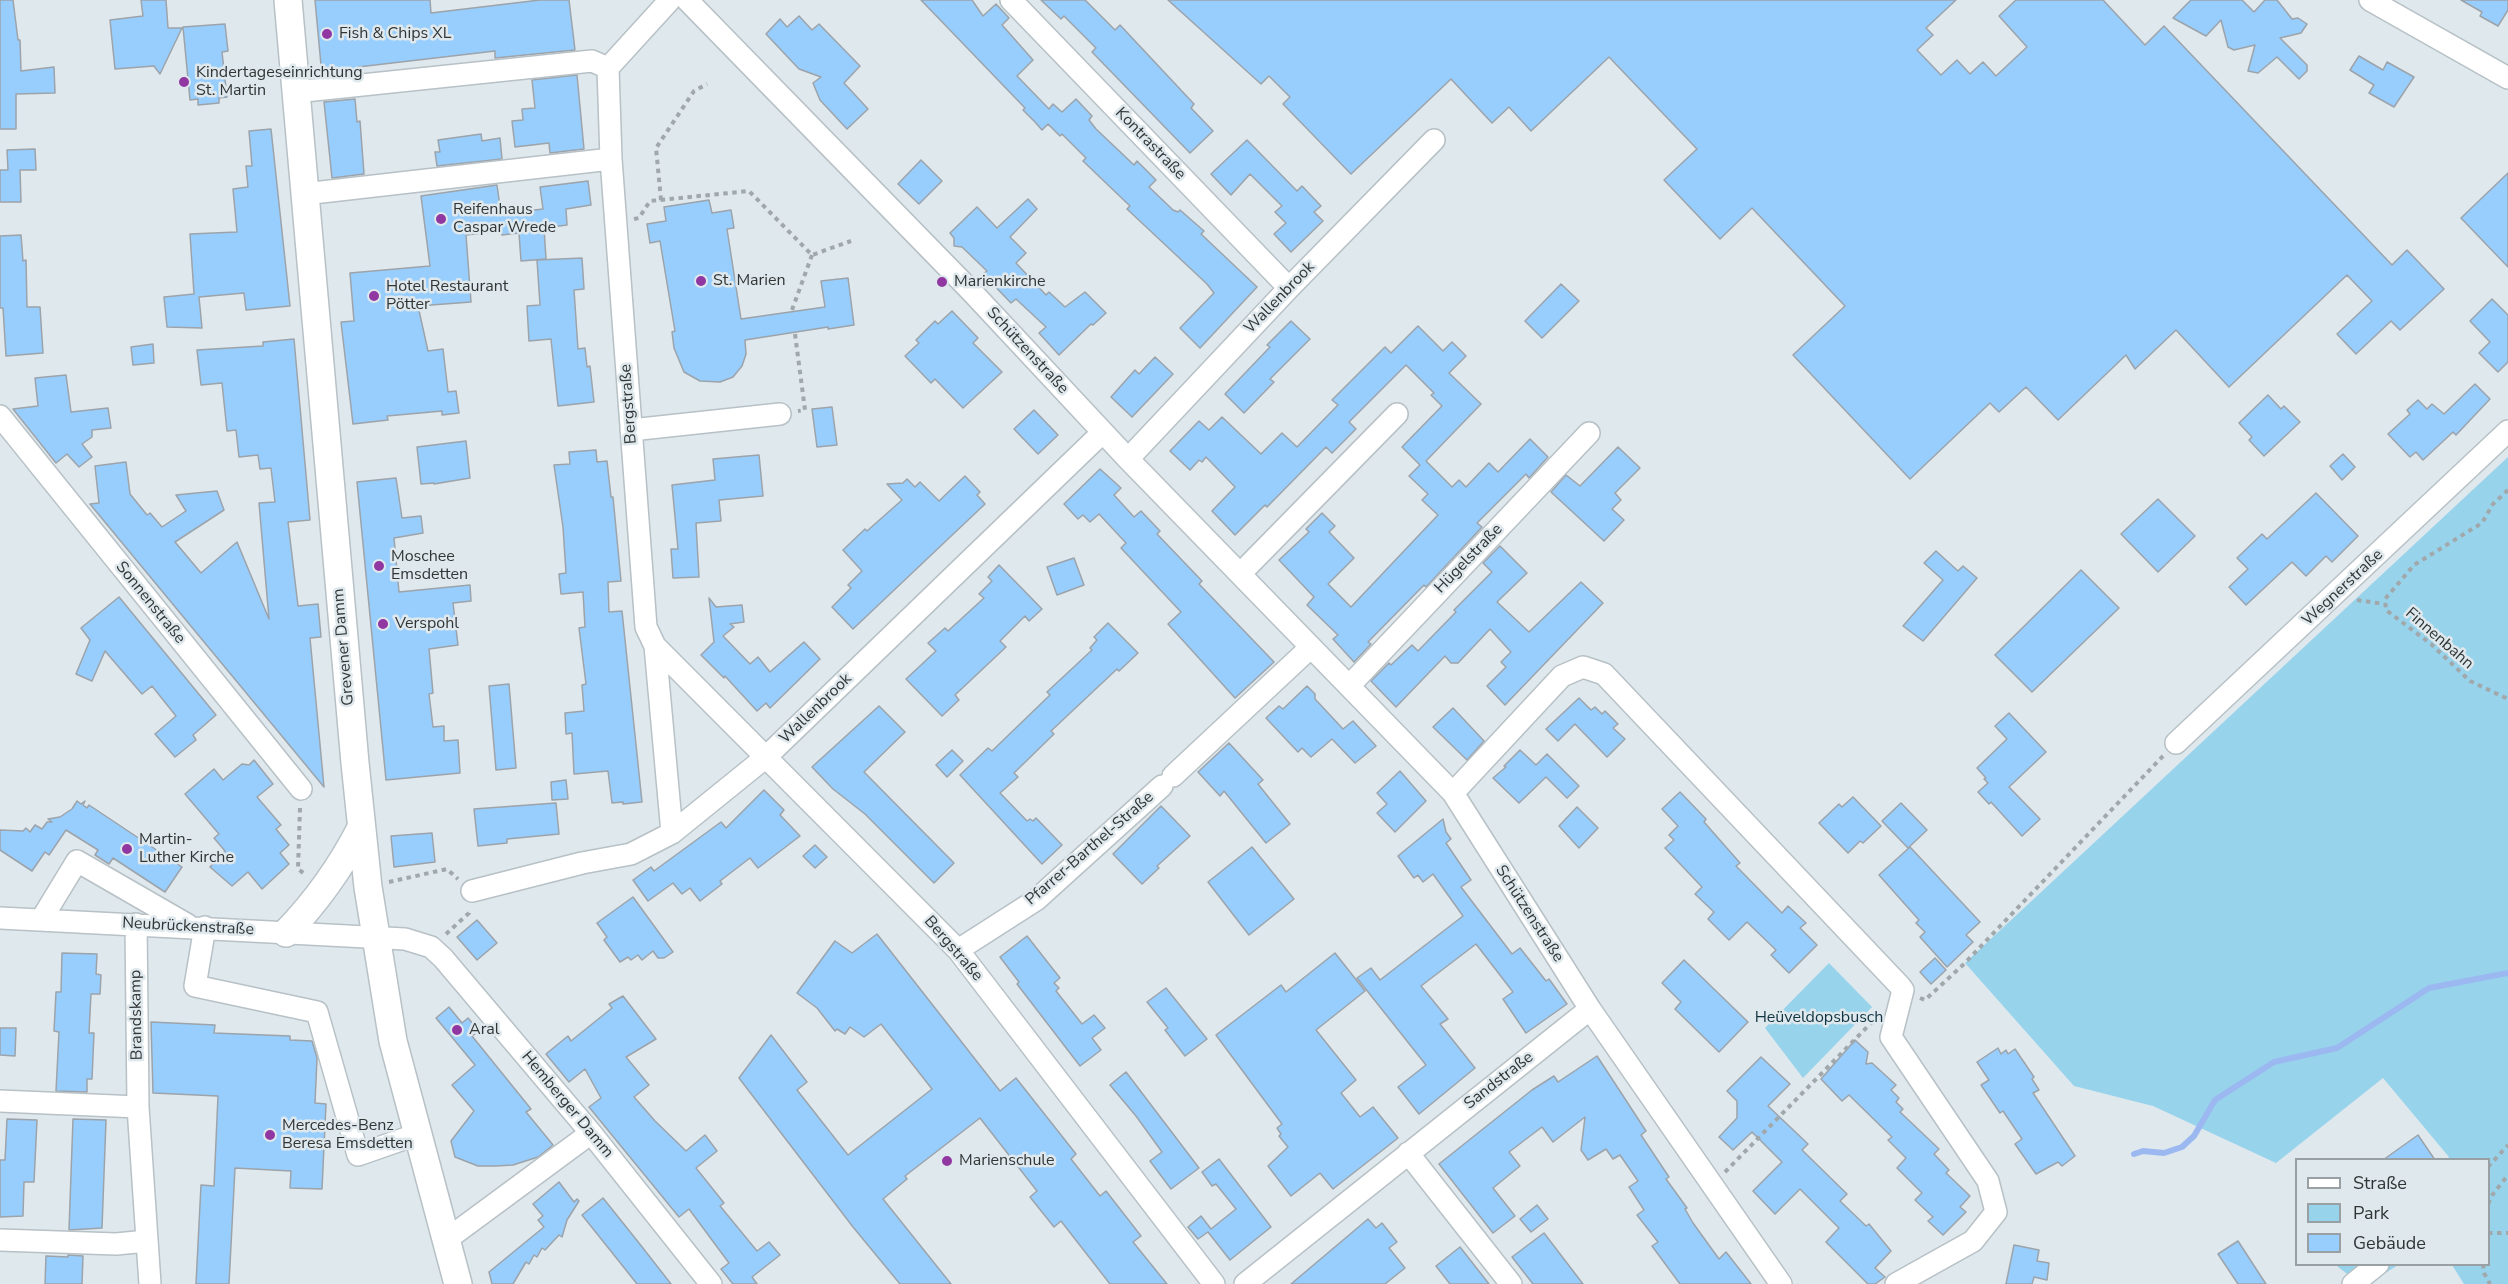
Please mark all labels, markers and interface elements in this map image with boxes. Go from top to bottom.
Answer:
place label: Fish & Chips XL [339,24,451,44]
marker: Fish & Chips XL [320,27,334,41]
place label: Kindertageseinrichtung St. Martin [196,63,363,101]
marker: Kindertageseinrichtung St. Martin [177,75,191,89]
street label: Kontrastraße [1111,104,1189,184]
place label: Reifenhaus Caspar Wrede [453,200,556,238]
marker: Reifenhaus Caspar Wrede [434,212,448,226]
street label: Wallenbrook [1241,258,1319,338]
place label: St. Marien [713,271,786,291]
place label: Marienkirche [954,272,1046,292]
marker: St. Marien [694,274,708,288]
marker: Marienkirche [935,275,949,289]
place label: Hotel Restaurant Pötter [386,277,508,315]
marker: Hotel Restaurant Pötter [367,289,381,303]
street label: Schützenstraße [982,304,1072,398]
street label: Bergstraße [617,363,641,445]
street label: Hügelstraße [1431,520,1507,598]
street label: Wegnerstraße [2299,546,2387,630]
place label: Moschee Emsdetten [391,547,468,585]
street label: Sonnenstraße [111,558,189,648]
marker: Moschee Emsdetten [372,559,386,573]
street label: Grevener Damm [329,588,359,706]
street label: Finnenbahn [2401,604,2477,674]
place label: Verspohl [395,614,459,634]
marker: Verspohl [376,617,390,631]
street label: Wallenbrook [776,670,856,748]
street label: Pfarrer-Barthel-Straße [1022,788,1158,910]
place label: Martin- Luther Kirche [139,830,234,868]
marker: Martin- Luther Kirche [120,842,134,856]
street label: Schützenstraße [1491,862,1567,966]
street label: Bergstraße [920,913,986,985]
street label: Neubrückenstraße [122,914,254,940]
street label: Brandskamp [127,970,147,1060]
park label: Heüveldopsbusch [1755,1008,1883,1028]
place label: Aral [469,1020,500,1040]
marker: Aral [450,1023,464,1037]
street label: Hemberger Damm [517,1048,617,1162]
street label: Sandstraße [1461,1048,1537,1114]
place label: Mercedes-Benz Beresa Emsdetten [282,1116,413,1154]
marker: Mercedes-Benz Beresa Emsdetten [263,1128,277,1142]
place label: Marienschule [959,1151,1055,1171]
marker: Marienschule [940,1154,954,1168]
legend [2295,1158,2490,1266]
text: Straße [2353,1171,2407,1195]
text: Park [2353,1201,2389,1225]
text: Gebäude [2353,1231,2426,1255]

